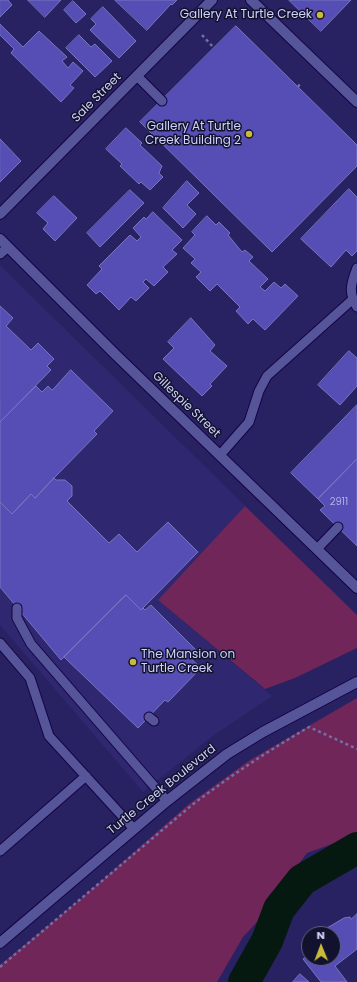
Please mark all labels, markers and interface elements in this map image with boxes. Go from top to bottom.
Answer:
place label: Gallery At Turtle Creek [180,8,312,22]
marker: Gallery At Turtle Creek [315,10,325,20]
street label: Sale Street [69,70,125,126]
place label: Gallery At Turtle Creek Building 2 [145,120,241,148]
marker: Gallery At Turtle Creek Building 2 [244,129,254,139]
street label: Gillespie Street [149,369,223,441]
house number: 2911 [330,496,348,508]
place label: The Mansion on Turtle Creek [141,648,235,676]
marker: The Mansion on Turtle Creek [128,657,138,667]
street label: Turtle Creek Boulevard [105,742,219,838]
north arrow [301,926,341,966]
text: N [317,927,325,943]

